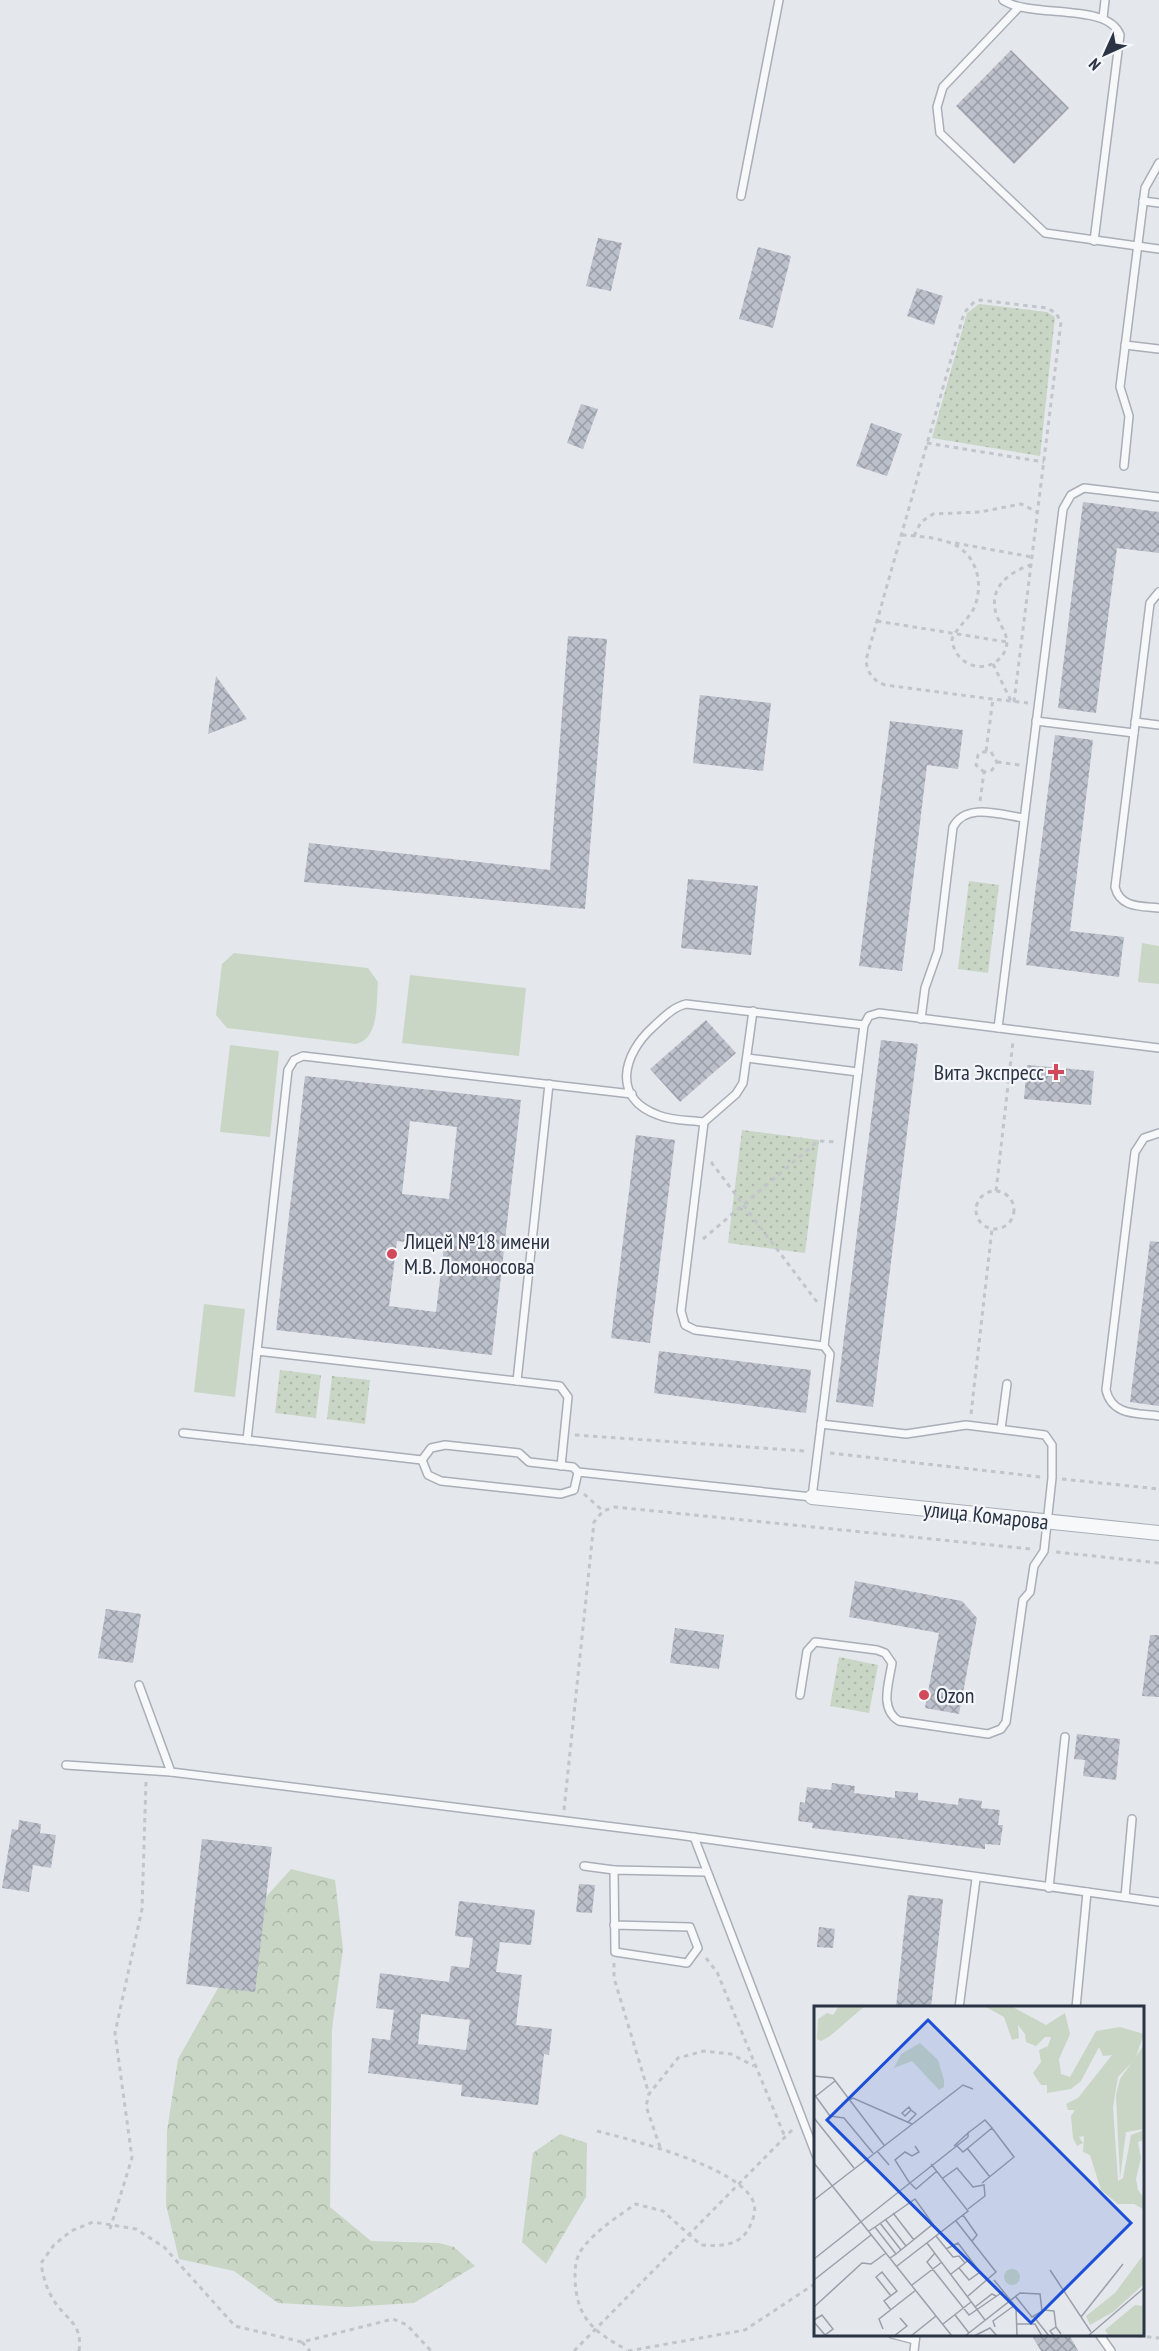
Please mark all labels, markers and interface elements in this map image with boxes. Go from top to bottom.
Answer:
north arrow [1075,24,1135,84]
text: N [1084,54,1105,75]
place label: Вита Экспресс [934,1058,1044,1086]
marker: Вита Экспресс [1049,1065,1063,1079]
place label: Лицей №18 имени М.В. Ломоносова [403,1227,550,1280]
marker: Лицей №18 имени М.В. Ломоносова [385,1247,399,1261]
street label: улица Комарова [922,1494,1050,1536]
place label: Ozon [936,1681,975,1709]
marker: Ozon [917,1688,931,1702]
inset map [814,2006,1144,2336]

